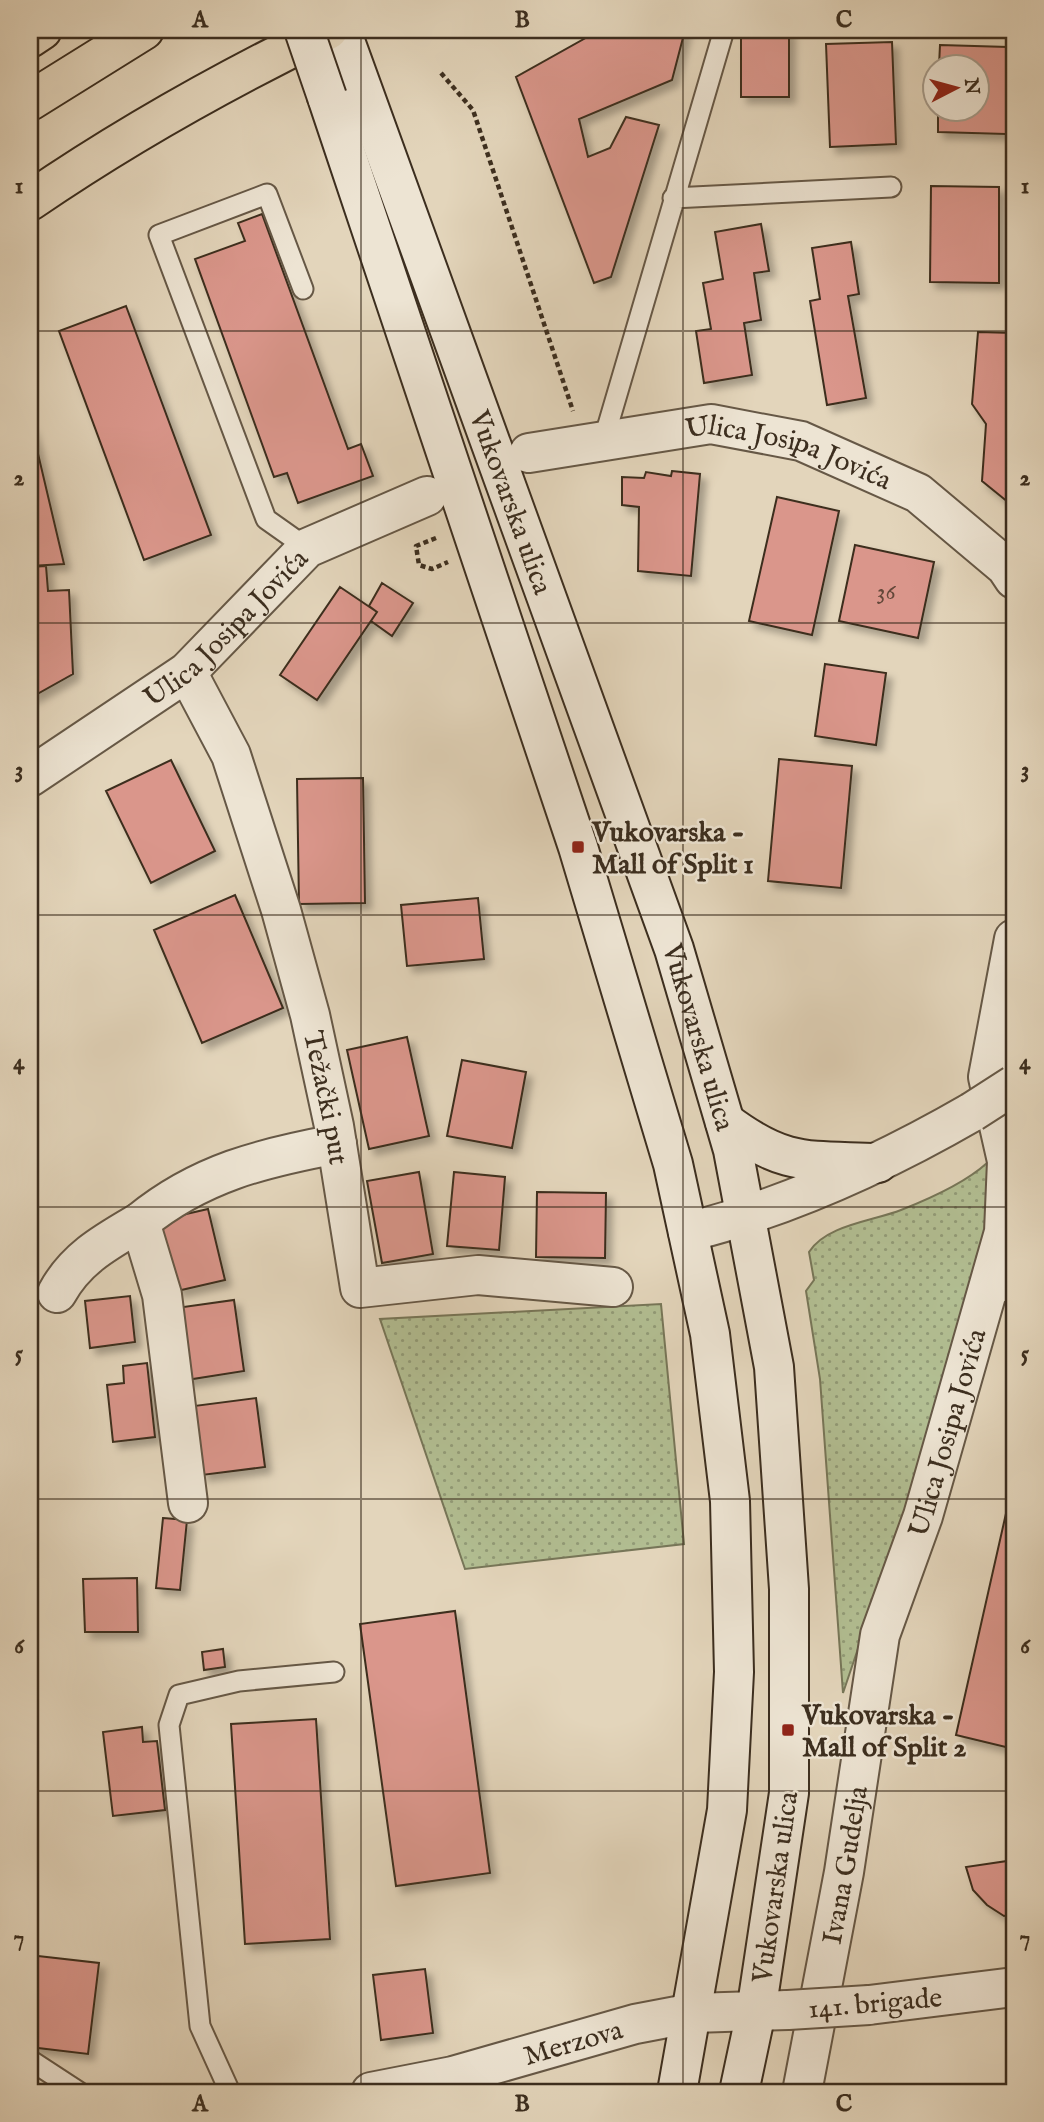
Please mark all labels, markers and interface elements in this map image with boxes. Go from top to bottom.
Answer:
text: A [191,6,209,35]
text: B [514,6,530,35]
text: C [836,6,853,35]
north arrow [922,52,992,122]
text: N [958,76,984,96]
text: 1 [15,172,23,201]
text: 1 [1021,172,1029,201]
street label: Vukovarska ulica [460,405,559,600]
street label: Ulica Josipa Jovića [683,409,897,499]
text: 2 [14,464,25,493]
text: 2 [1020,464,1031,493]
street label: Ulica Josipa Jovića [138,542,317,716]
house number: 36 [876,577,896,608]
text: 3 [15,756,23,785]
text: 3 [1021,756,1029,785]
place label: Vukovarska - Mall of Split 1 [591,816,754,883]
marker: Vukovarska - Mall of Split 1 [570,839,586,855]
street label: Vukovarska ulica [653,939,742,1136]
street label: Težački put [294,1028,355,1168]
text: 4 [13,1048,25,1077]
text: 4 [1019,1048,1031,1077]
street label: Ulica Josipa Jovića [902,1324,996,1542]
text: 5 [15,1340,24,1369]
text: 5 [1021,1340,1030,1369]
text: 6 [14,1632,25,1661]
text: 6 [1020,1632,1031,1661]
place label: Vukovarska - Mall of Split 2 [801,1699,967,1766]
marker: Vukovarska - Mall of Split 2 [780,1722,796,1738]
street label: Ivana Gudelja [816,1783,877,1947]
street label: Vukovarska ulica [746,1788,807,1986]
text: 7 [14,1924,24,1953]
text: 7 [1020,1924,1030,1953]
street label: 141. brigade [807,1981,944,2028]
street label: Merzova [520,2013,628,2075]
text: A [191,2090,209,2119]
text: B [514,2090,530,2119]
text: C [836,2090,853,2119]

